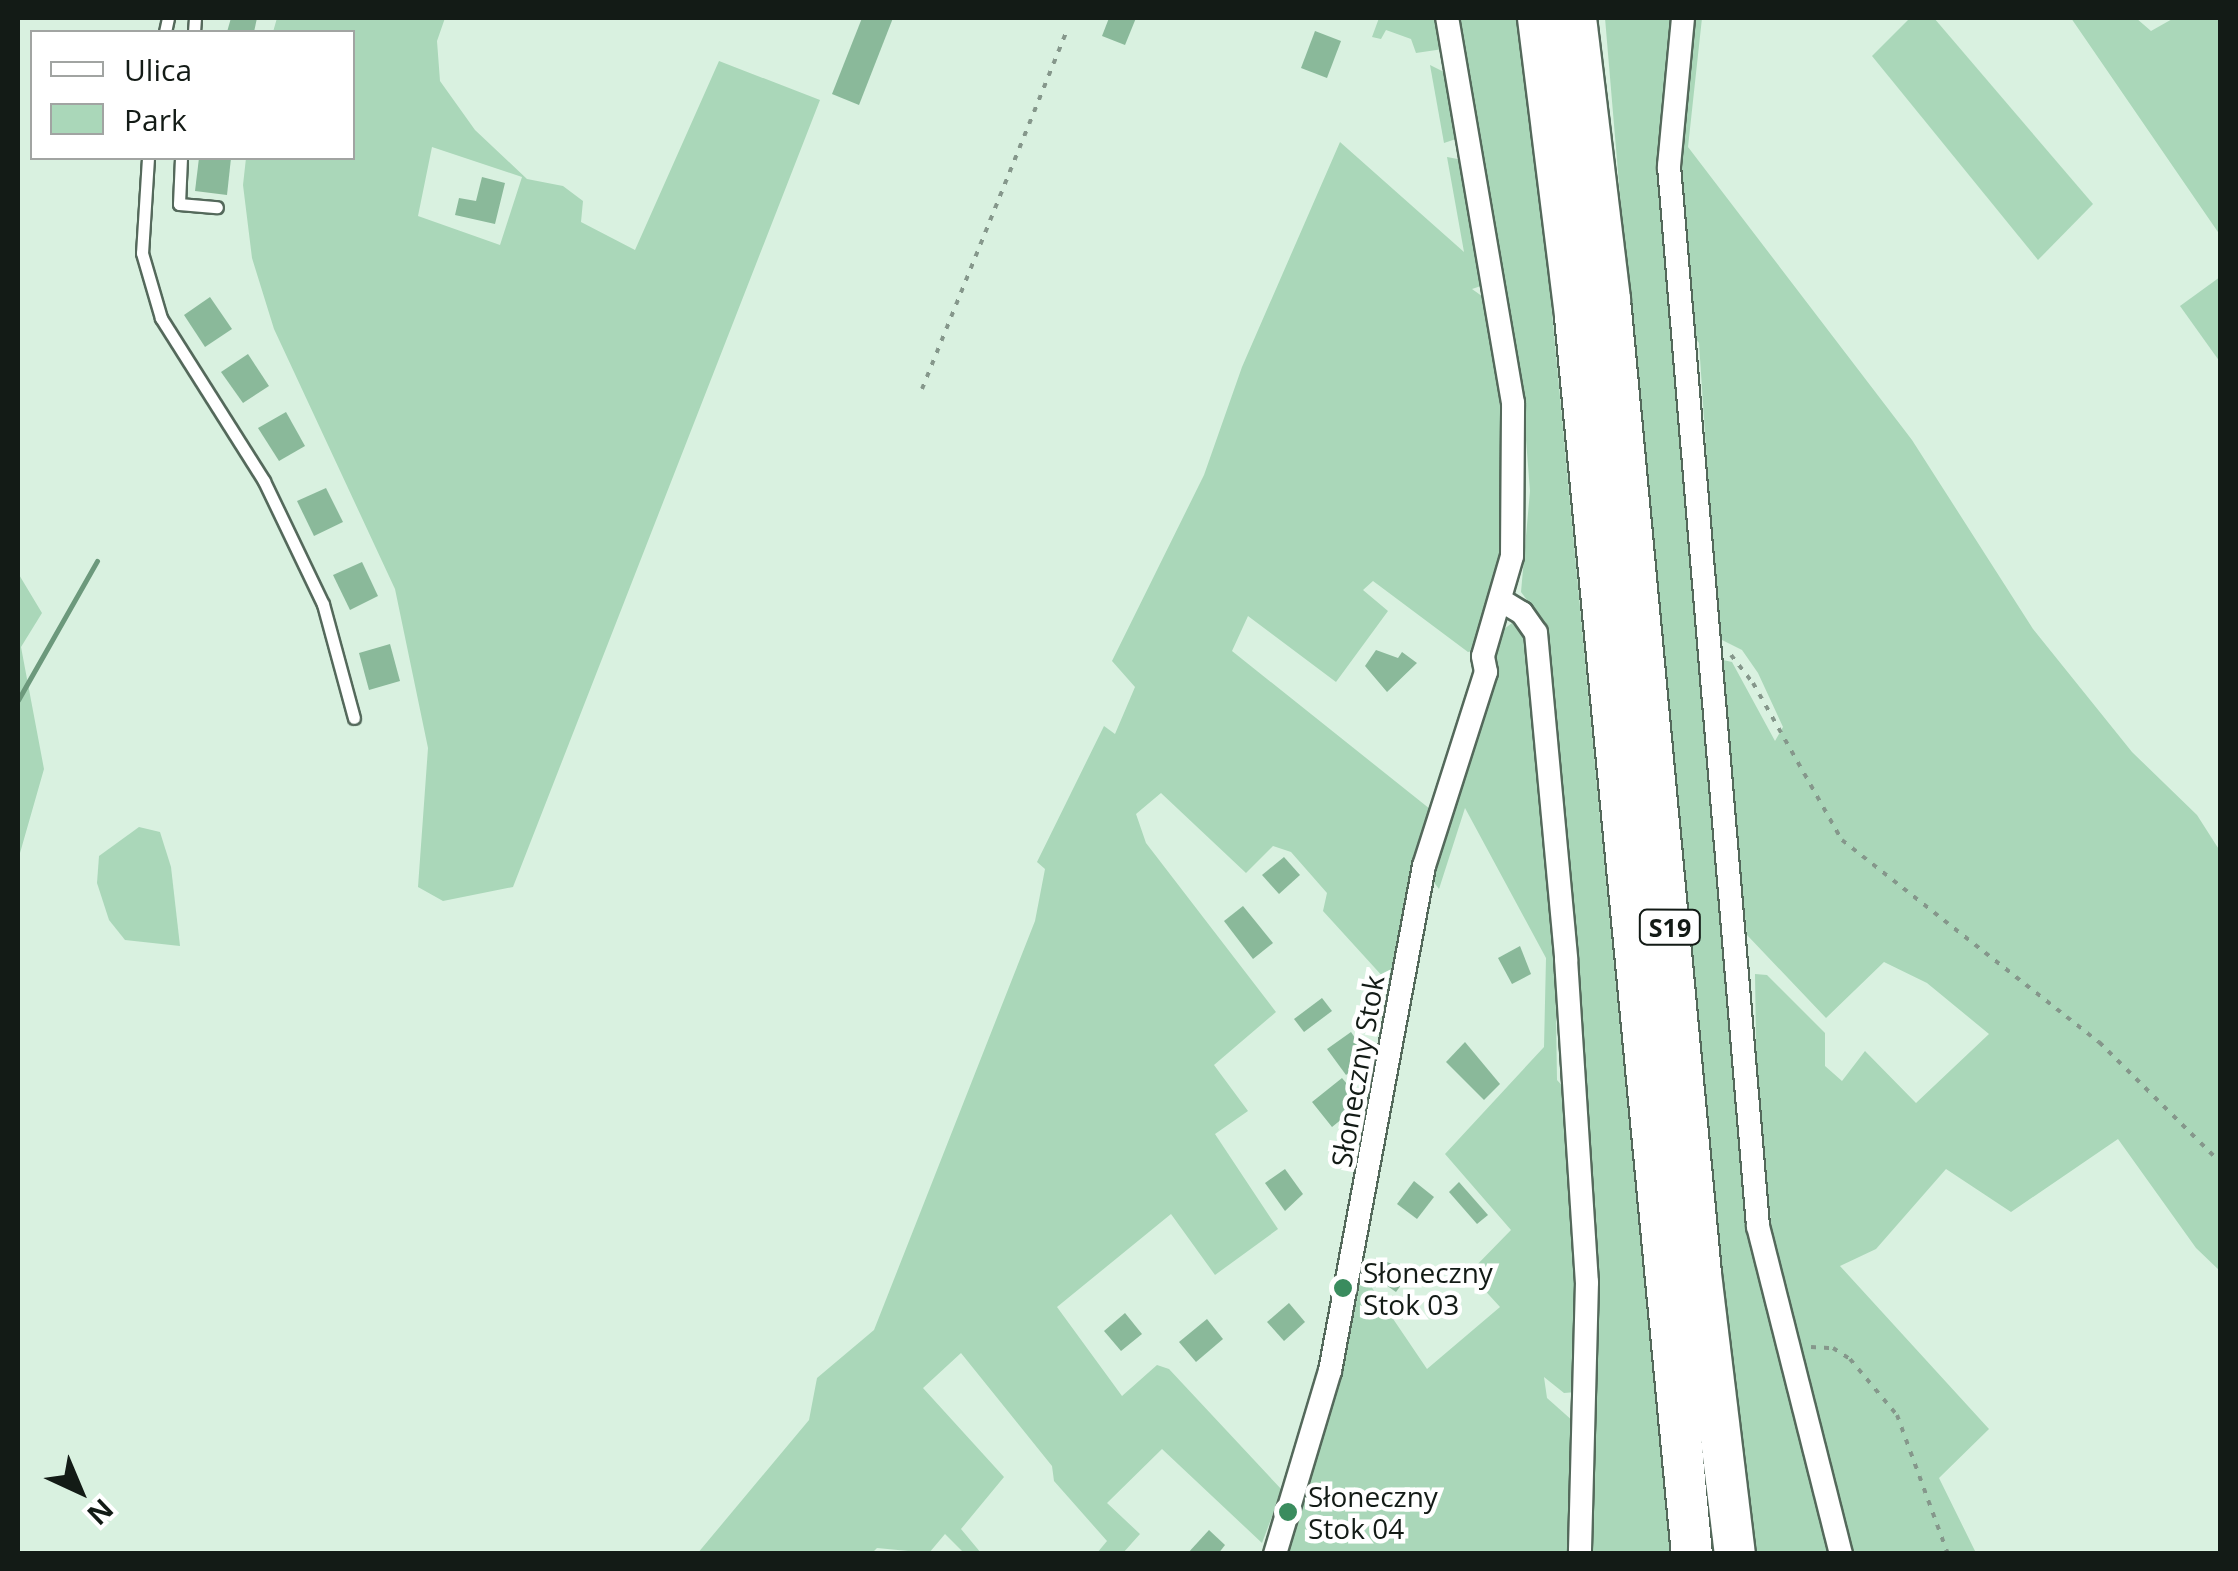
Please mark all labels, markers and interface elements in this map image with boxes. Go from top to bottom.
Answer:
legend [30,30,355,160]
text: Ulica [124,49,192,90]
text: Park [124,99,187,140]
road number: S19 [1638,907,1702,947]
street label: Słoneczny Stok [1324,973,1390,1169]
place label: Słoneczny Stok 03 [1363,1255,1493,1321]
marker: Słoneczny Stok 03 [1332,1277,1354,1299]
north arrow [30,1441,130,1541]
place label: Słoneczny Stok 04 [1308,1479,1438,1545]
text: N [79,1491,122,1534]
marker: Słoneczny Stok 04 [1277,1501,1299,1523]

